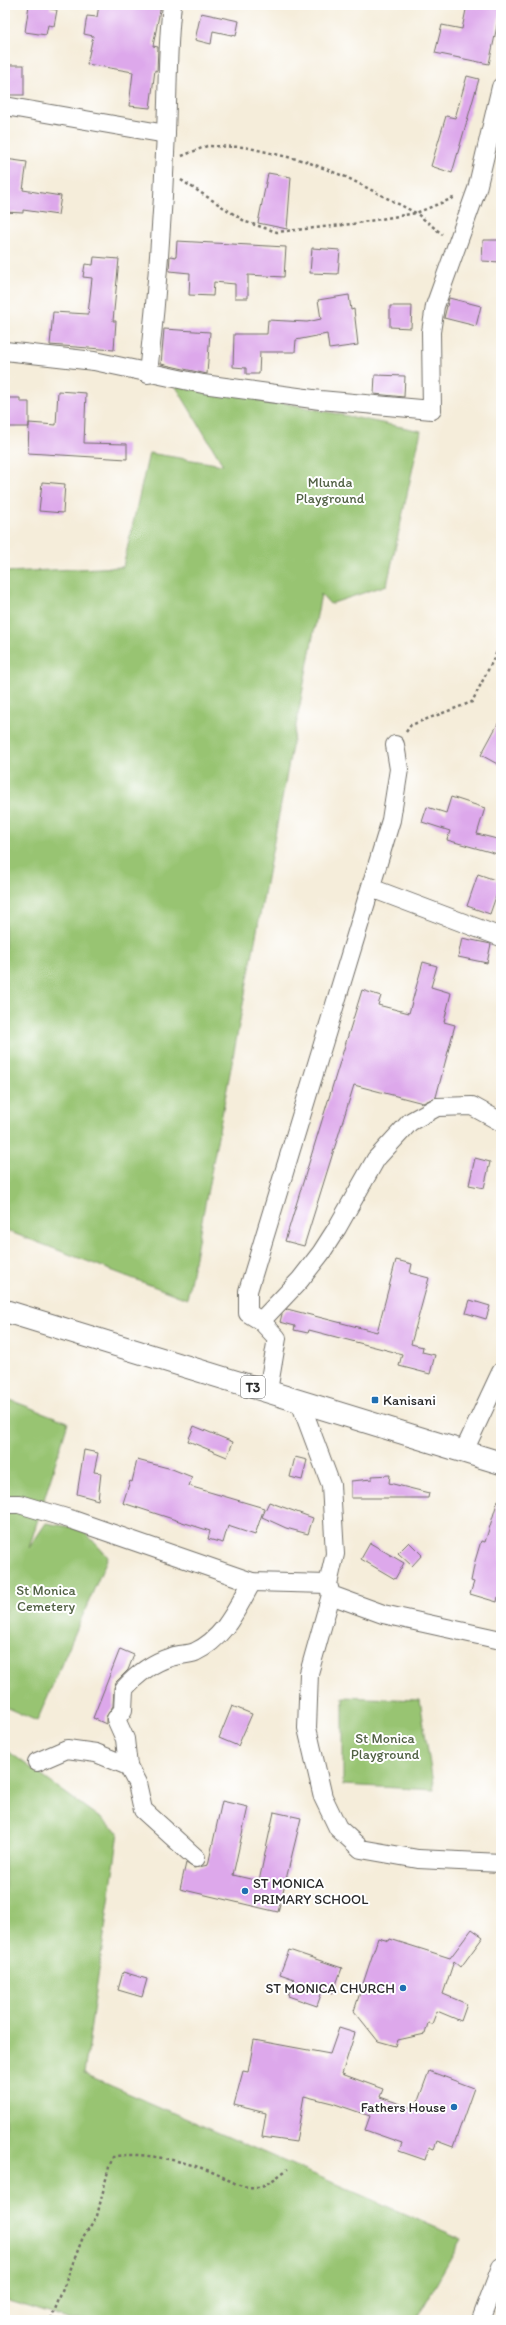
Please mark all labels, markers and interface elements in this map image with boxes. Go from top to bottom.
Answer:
park label: Mlunda Playground [296,474,365,507]
road number: T3 [241,1376,265,1398]
place label: Kanisani [383,1392,436,1409]
marker: Kanisani [370,1395,380,1405]
park label: St Monica Cemetery [16,1582,77,1615]
park label: St Monica Playground [351,1730,420,1763]
place label: ST MONICA PRIMARY SCHOOL [253,1875,368,1908]
marker: ST MONICA PRIMARY SCHOOL [240,1886,250,1896]
place label: ST MONICA CHURCH [266,1980,395,1997]
marker: ST MONICA CHURCH [398,1983,408,1993]
place label: Fathers House [361,2099,446,2116]
marker: Fathers House [449,2102,459,2112]

